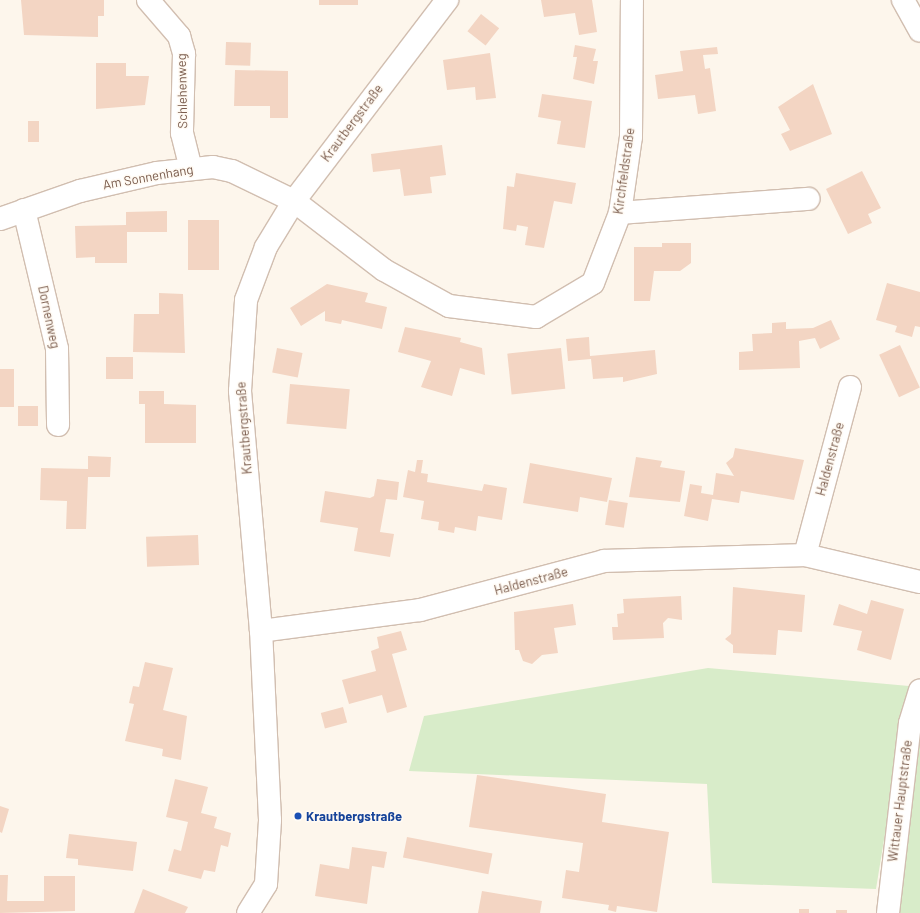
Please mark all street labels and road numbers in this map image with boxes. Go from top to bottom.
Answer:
street label: Schlehenweg [174,53,190,129]
street label: Krautbergstraße [318,81,386,165]
street label: Kirchfeldstraße [610,127,638,215]
street label: Am Sonnenhang [102,161,194,193]
street label: Dornenweg [35,284,63,350]
street label: Krautbergstraße [233,381,255,475]
street label: Haldenstraße [813,420,847,498]
street label: Haldenstraße [492,564,570,598]
street label: Wittauer Hauptstraße [885,739,915,863]

